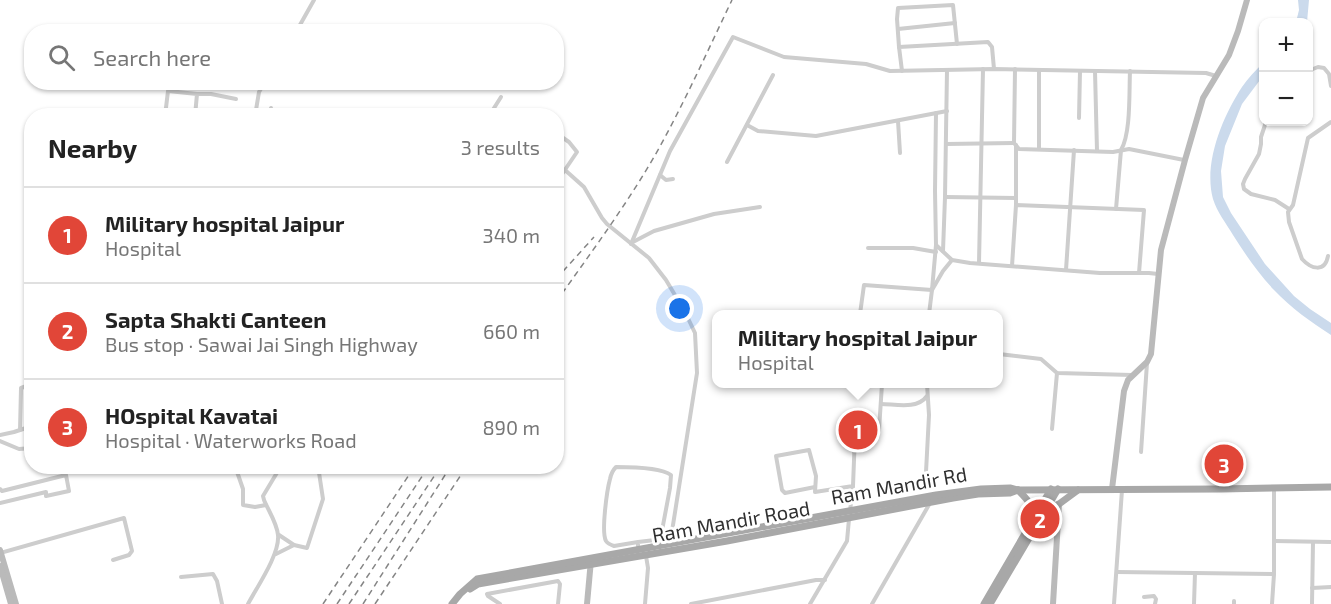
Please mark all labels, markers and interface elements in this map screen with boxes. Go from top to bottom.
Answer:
map controls [1259,18,1313,126]
button: + [1259,18,1313,72]
search box [24,24,564,90]
icon: search [45,41,78,74]
text: Search here [93,44,211,70]
button: − [1259,72,1313,126]
text: Nearby [48,132,137,163]
text: 3 results [461,135,540,159]
text: Military hospital Jaipur [105,210,344,236]
text: 1 [63,223,72,247]
text: 340 m [483,223,540,247]
text: Hospital [105,236,181,260]
your location [665,294,694,323]
text: Sapta Shakti Canteen [105,306,327,332]
popup [712,310,1003,388]
text: 2 [62,319,73,343]
text: 660 m [483,319,540,343]
text: Military hospital Jaipur [738,324,977,350]
text: Bus stop · Sawai Jai Singh Highway [105,332,418,356]
text: Hospital [738,350,814,374]
text: HOspital Kavatai [105,402,278,428]
pin: 1 [838,408,878,452]
text: 3 [62,415,73,439]
text: 890 m [482,415,540,439]
text: Hospital · Waterworks Road [105,428,357,452]
pin: 3 [1204,442,1244,486]
street label: Ram Mandir Rd [829,461,969,509]
street label: Ram Mandir Road [650,495,812,547]
pin: 2 [1020,496,1060,542]

